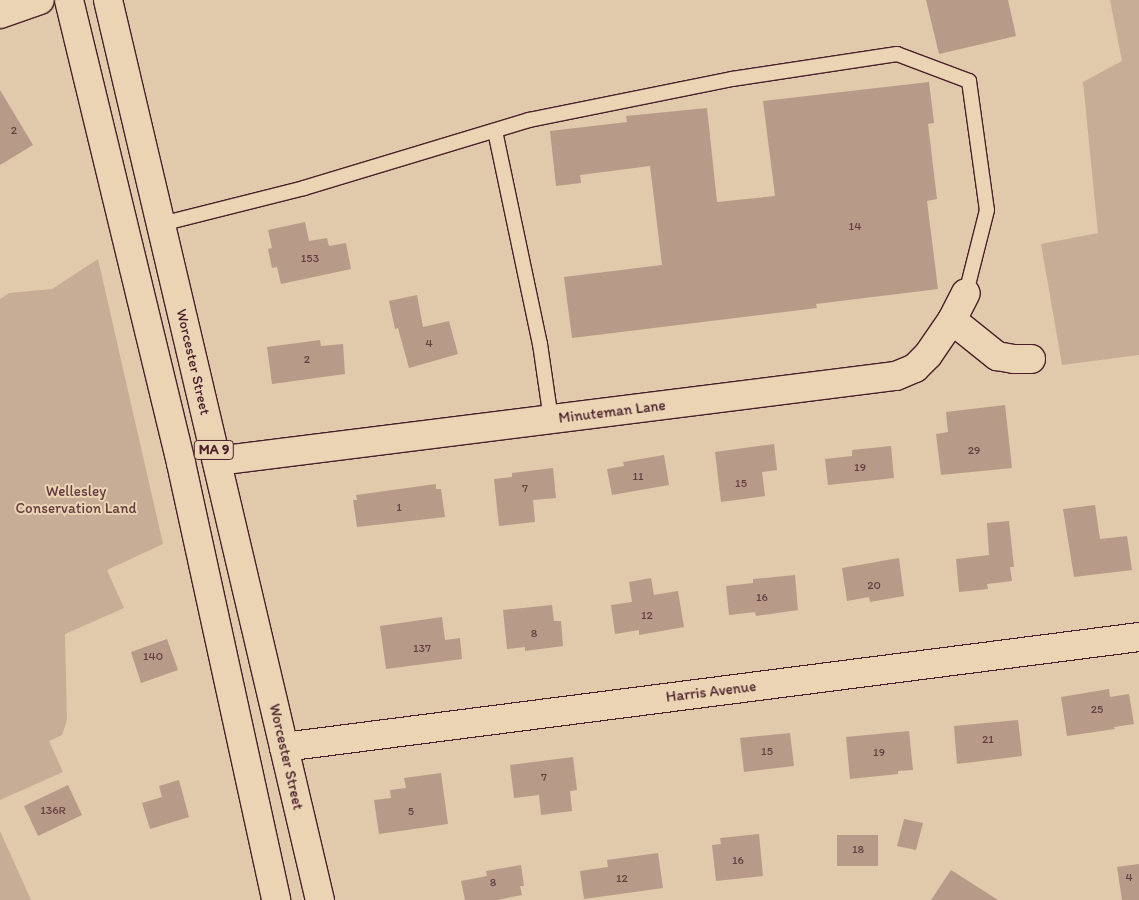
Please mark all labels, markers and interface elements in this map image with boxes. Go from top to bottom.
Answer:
house number: 2 [11,124,17,138]
house number: 14 [849,220,861,234]
house number: 153 [301,252,319,266]
street label: Worcester Street [172,307,214,417]
house number: 4 [425,337,433,351]
house number: 2 [304,353,310,367]
street label: Minuteman Lane [557,396,667,428]
road number: MA 9 [193,438,235,462]
house number: 29 [968,444,980,458]
house number: 19 [854,461,866,475]
house number: 11 [632,470,644,484]
house number: 15 [735,477,747,491]
park label: Wellesley Conservation Land [15,482,137,517]
house number: 7 [522,482,528,496]
house number: 1 [396,501,402,515]
house number: 20 [867,579,881,593]
house number: 16 [756,591,768,605]
house number: 12 [641,609,653,623]
house number: 8 [531,627,537,641]
house number: 137 [413,642,431,656]
house number: 140 [143,650,163,664]
street label: Harris Avenue [665,678,757,706]
street label: Worcester Street [265,702,307,812]
house number: 25 [1091,703,1103,717]
house number: 21 [982,733,994,747]
house number: 15 [761,745,773,759]
house number: 19 [873,746,885,760]
house number: 7 [541,771,547,785]
house number: 136R [40,804,66,818]
house number: 5 [408,805,414,819]
house number: 18 [852,843,864,857]
house number: 16 [732,854,744,868]
house number: 4 [1125,871,1133,885]
house number: 12 [616,872,628,886]
house number: 8 [490,876,496,890]

